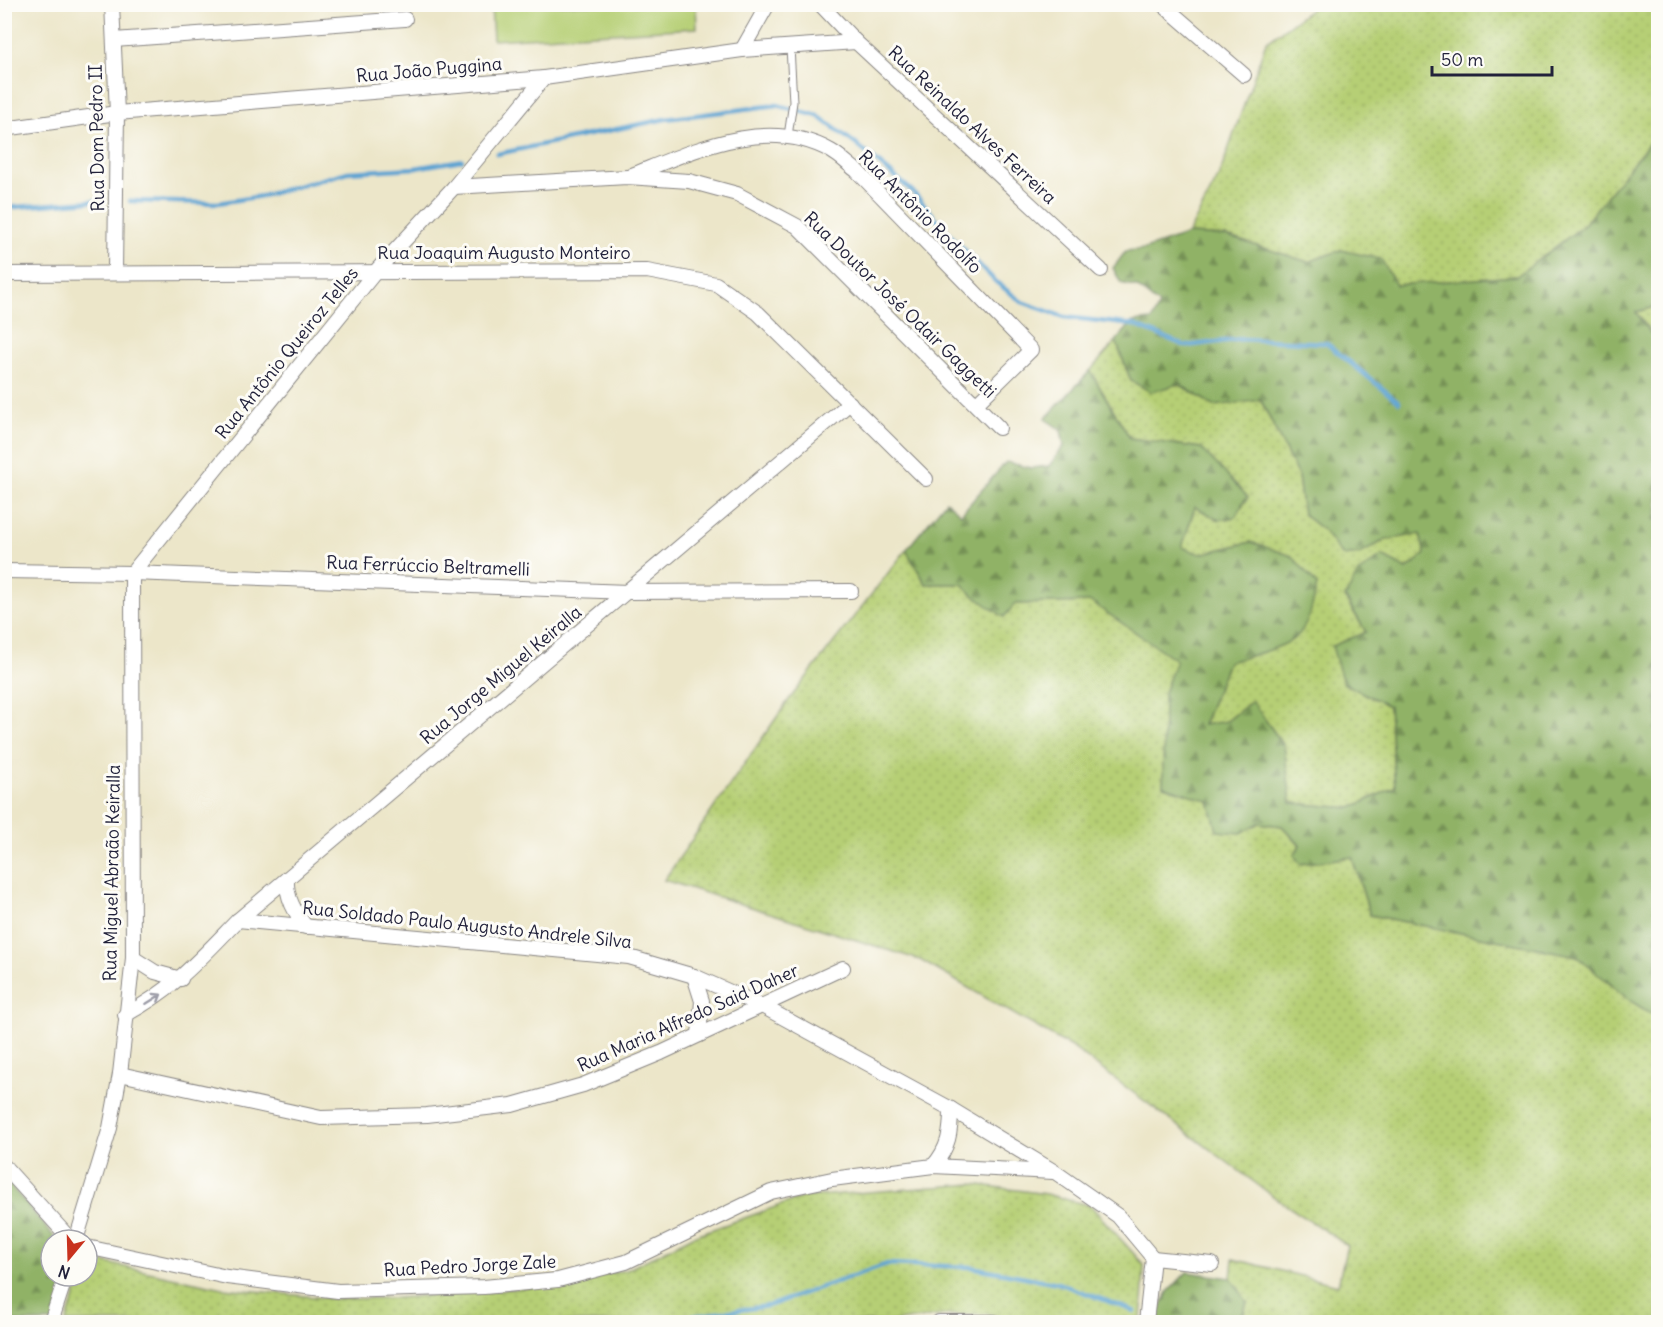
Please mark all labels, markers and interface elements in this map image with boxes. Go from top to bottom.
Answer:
scale bar [1432,39,1552,77]
street label: Rua Reinaldo Alves Ferreira [883,41,1061,209]
text: 50 m [1441,48,1483,71]
street label: Rua João Puggina [355,52,503,87]
street label: Rua Dom Pedro II [84,64,109,212]
street label: Rua Antônio Rodolfo [854,145,987,278]
street label: Rua Doutor José Odair Gaggetti [799,207,1001,403]
street label: Rua Joaquim Augusto Monteiro [377,241,631,264]
street label: Rua Antônio Queiroz Telles [210,262,363,443]
street label: Rua Ferrúccio Beltramelli [326,550,530,581]
street label: Rua Jorge Miguel Keiralla [415,600,586,749]
street label: Rua Miguel Abraão Keiralla [98,764,125,982]
street label: Rua Soldado Paulo Augusto Andrele Silva [301,896,633,953]
street label: Rua Maria Alfredo Said Daher [574,958,803,1077]
one-way arrow [145,992,162,1004]
north arrow [39,1228,99,1288]
street label: Rua Pedro Jorge Zale [383,1249,557,1282]
text: N [56,1261,73,1283]

